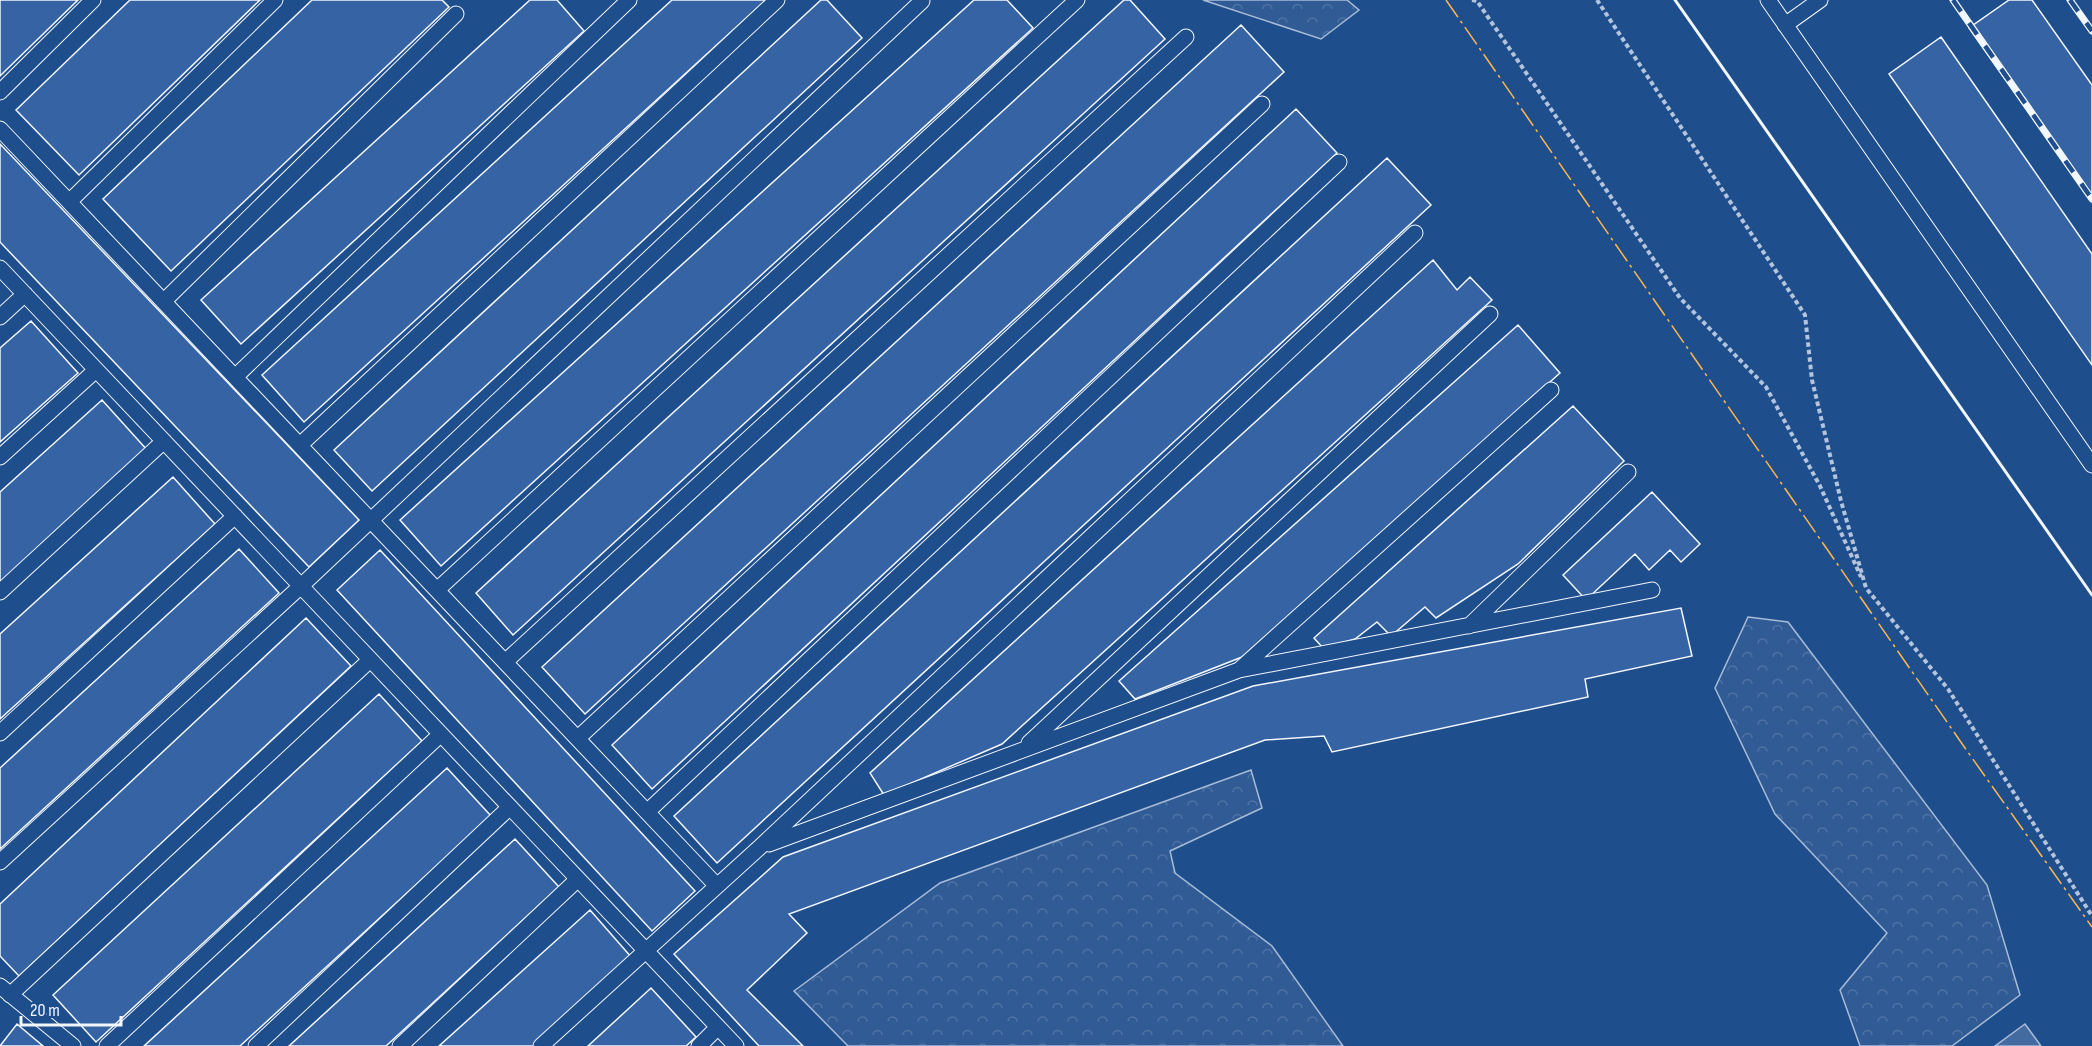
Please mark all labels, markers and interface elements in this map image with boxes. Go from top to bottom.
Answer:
scale bar [21,989,122,1027]
text: 20 m [30,1000,60,1021]

